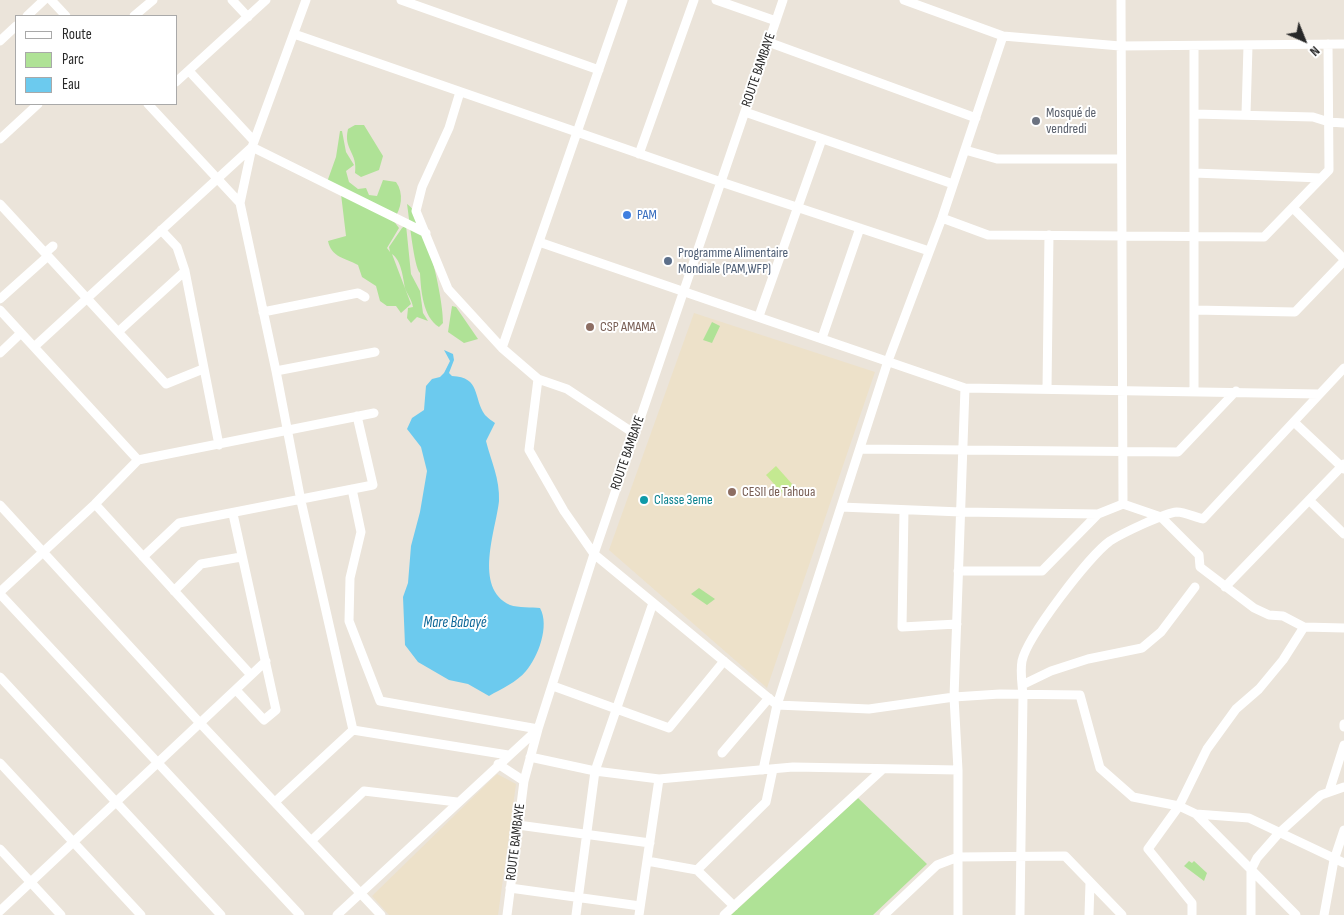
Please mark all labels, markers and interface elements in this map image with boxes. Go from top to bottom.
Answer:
legend [15,15,178,105]
north arrow [1279,15,1329,65]
text: Route [62,25,92,44]
street label: ROUTE BAMBAYE [738,31,780,109]
text: N [1306,42,1323,60]
text: Parc [62,50,84,69]
text: Eau [62,75,80,94]
place label: Mosqué de vendredi [1046,105,1096,138]
marker: Mosqué de vendredi [1030,115,1042,127]
place label: PAM [637,207,657,223]
marker: PAM [621,209,633,221]
place label: Programme Alimentaire Mondiale (PAM,WFP) [678,245,788,278]
marker: Programme Alimentaire Mondiale (PAM,WFP) [662,255,674,267]
place label: CSP AMAMA [600,319,656,335]
marker: CSP AMAMA [584,321,596,333]
street label: ROUTE BAMBAYE [607,414,649,492]
place label: CESII de Tahoua [742,484,815,500]
marker: CESII de Tahoua [726,486,738,498]
place label: Classe 3eme [654,492,713,508]
marker: Classe 3eme [638,494,650,506]
water label: Mare Babayé [423,614,487,632]
street label: ROUTE BAMBAYE [503,802,529,882]

